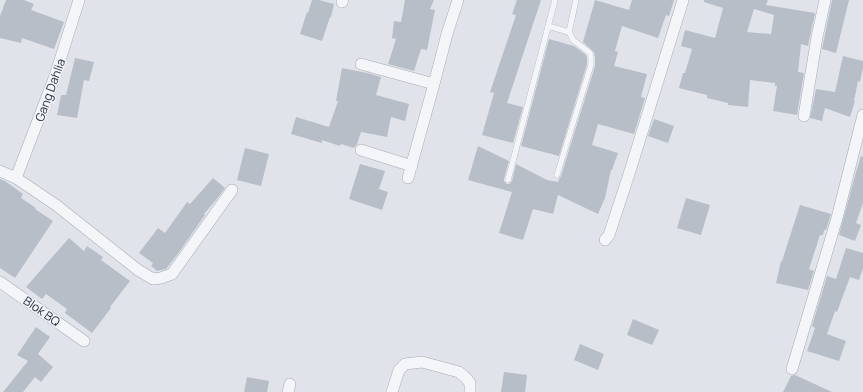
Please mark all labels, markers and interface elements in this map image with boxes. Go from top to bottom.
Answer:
street label: Gang Dahlia [31,56,69,124]
street label: Blok BQ [20,292,64,330]

